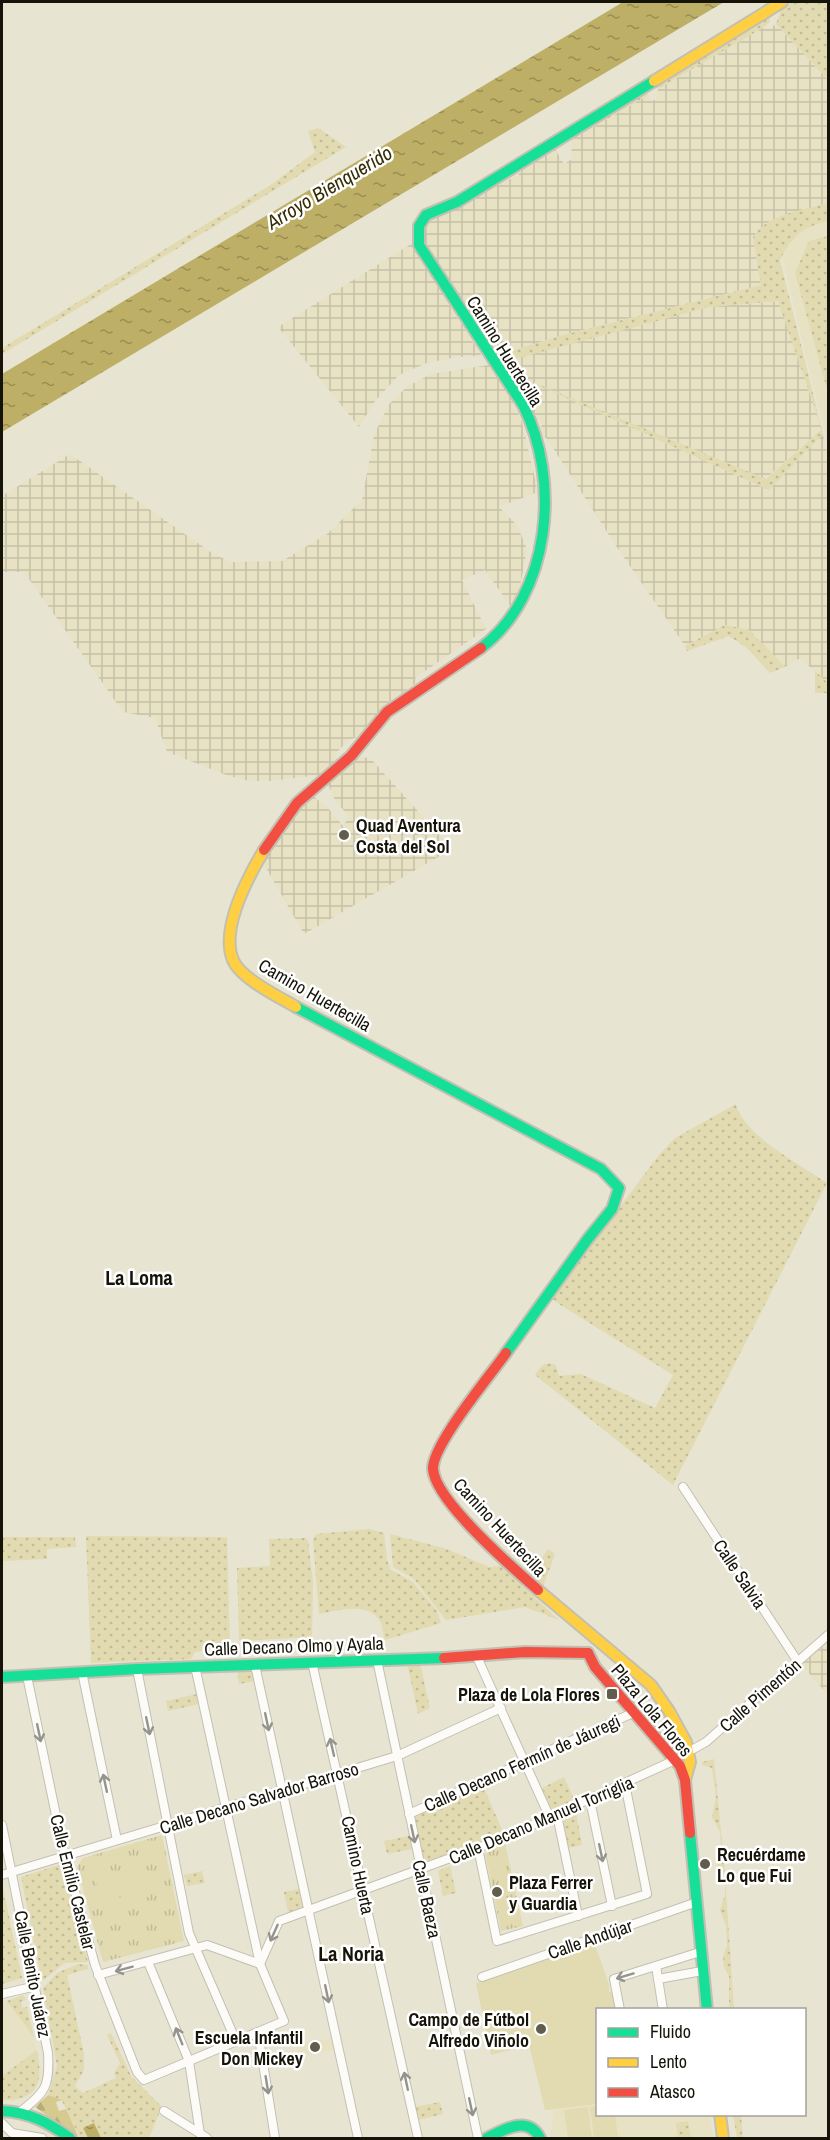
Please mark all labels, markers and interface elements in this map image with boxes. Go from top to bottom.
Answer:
water label: Arroyo Bienquerido [260,139,397,236]
street label: Camino Huertecilla [461,291,549,411]
place label: Quad Aventura Costa del Sol [356,813,462,859]
marker: Quad Aventura Costa del Sol [337,828,351,842]
street label: Camino Huertecilla [254,953,376,1037]
district label: La Loma [105,1264,173,1291]
street label: Camino Huertecilla [448,1472,552,1582]
street label: Calle Salvia [708,1534,772,1614]
street label: Calle Decano Olmo y Ayala [204,1630,384,1662]
street label: Calle Pimentón [714,1652,806,1738]
street label: Plaza Lola Flores [606,1658,698,1762]
place label: Plaza de Lola Flores [458,1682,600,1707]
marker: Plaza de Lola Flores [605,1687,619,1701]
street label: Calle Decano Fermín de Jáuregi [420,1708,624,1818]
one-way arrow [262,1711,273,1731]
one-way arrow [143,1716,154,1735]
one-way arrow [34,1723,45,1742]
one-way arrow [326,1738,338,1757]
street label: Calle Decano Salvador Barroso [156,1756,362,1840]
street label: Calle Decano Manuel Torriglia [445,1770,637,1870]
one-way arrow [99,1774,110,1793]
street label: Calle Emilio Castelar [44,1812,102,1952]
street label: Camino Huerta [335,1813,381,1917]
one-way arrow [408,1823,419,1843]
place label: Recuérdame Lo que Fui [717,1842,806,1888]
one-way arrow [596,1843,607,1862]
street label: Calle Baeza [407,1857,447,1941]
marker: Recuérdame Lo que Fui [698,1857,712,1871]
place label: Plaza Ferrer y Guardia [509,1870,593,1916]
marker: Plaza Ferrer y Guardia [490,1885,504,1899]
street label: Calle Benito Juárez [8,1908,58,2040]
street label: Calle Andújar [544,1913,636,1965]
one-way arrow [267,1924,279,1942]
district label: La Noria [318,1940,384,1967]
one-way arrow [115,1963,134,1975]
one-way arrow [616,1971,635,1982]
one-way arrow [322,1984,333,2004]
place label: Campo de Fútbol Alfredo Viñolo [408,2007,529,2053]
legend [596,2008,806,2116]
text: Fluido [650,2019,691,2044]
marker: Campo de Fútbol Alfredo Viñolo [534,2022,548,2036]
place label: Escuela Infantil Don Mickey [195,2025,304,2071]
one-way arrow [173,2028,184,2046]
marker: Escuela Infantil Don Mickey [308,2040,322,2054]
text: Lento [650,2049,687,2074]
one-way arrow [399,2072,411,2091]
one-way arrow [261,2075,272,2095]
text: Atasco [649,2079,695,2104]
one-way arrow [466,2096,477,2116]

